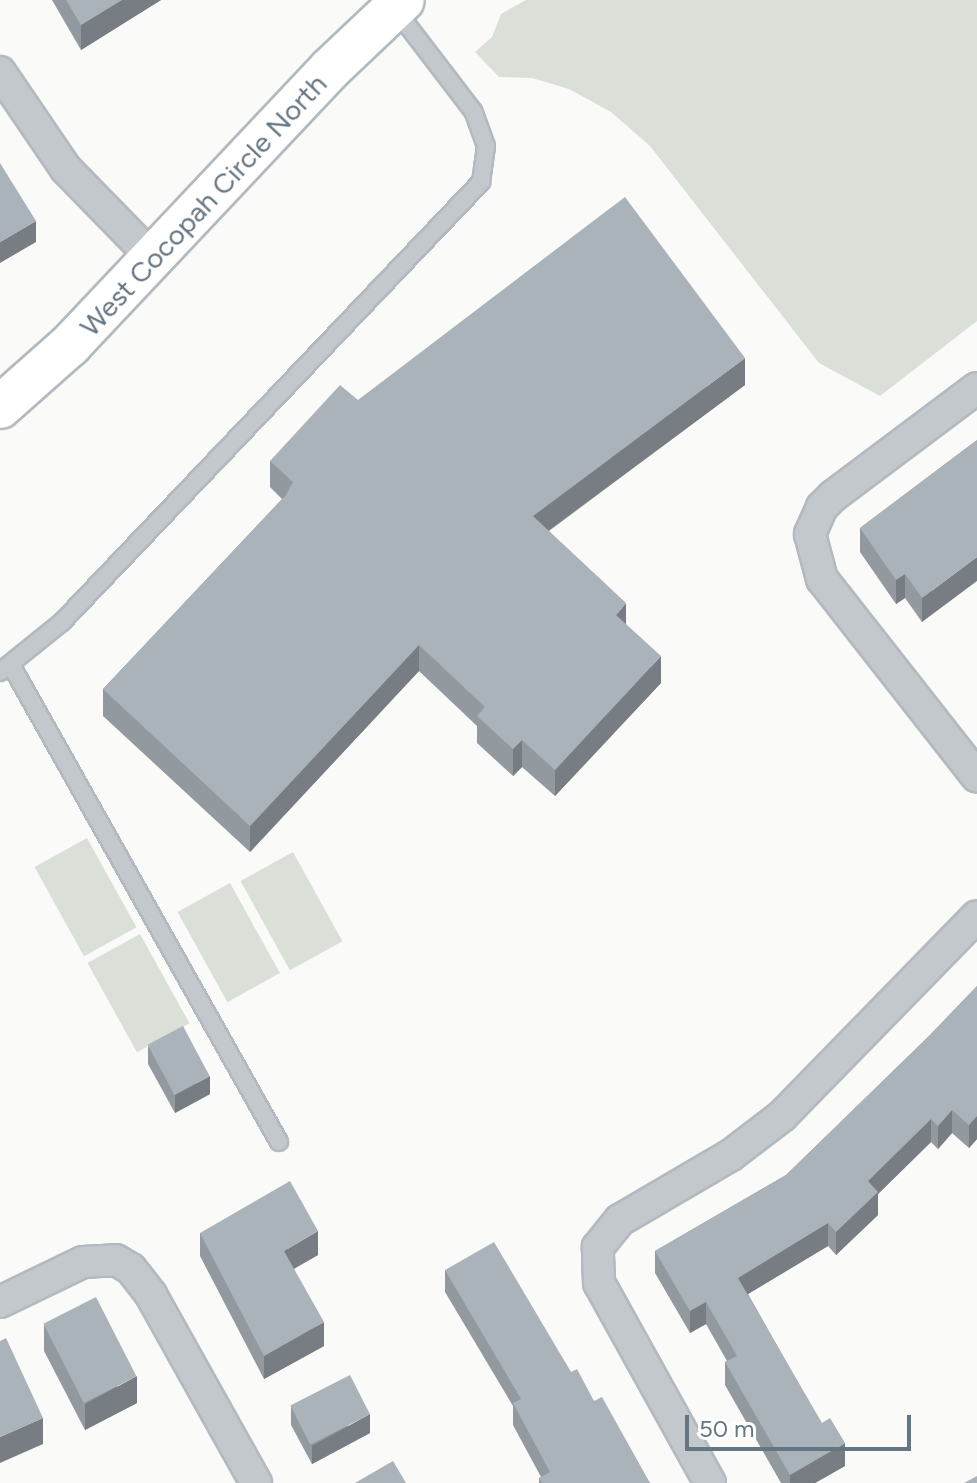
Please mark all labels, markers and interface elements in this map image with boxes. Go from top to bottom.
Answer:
street label: West Cocopah Circle North [73,67,333,343]
scale bar [689,1399,915,1449]
text: 50 m [699,1414,755,1443]

